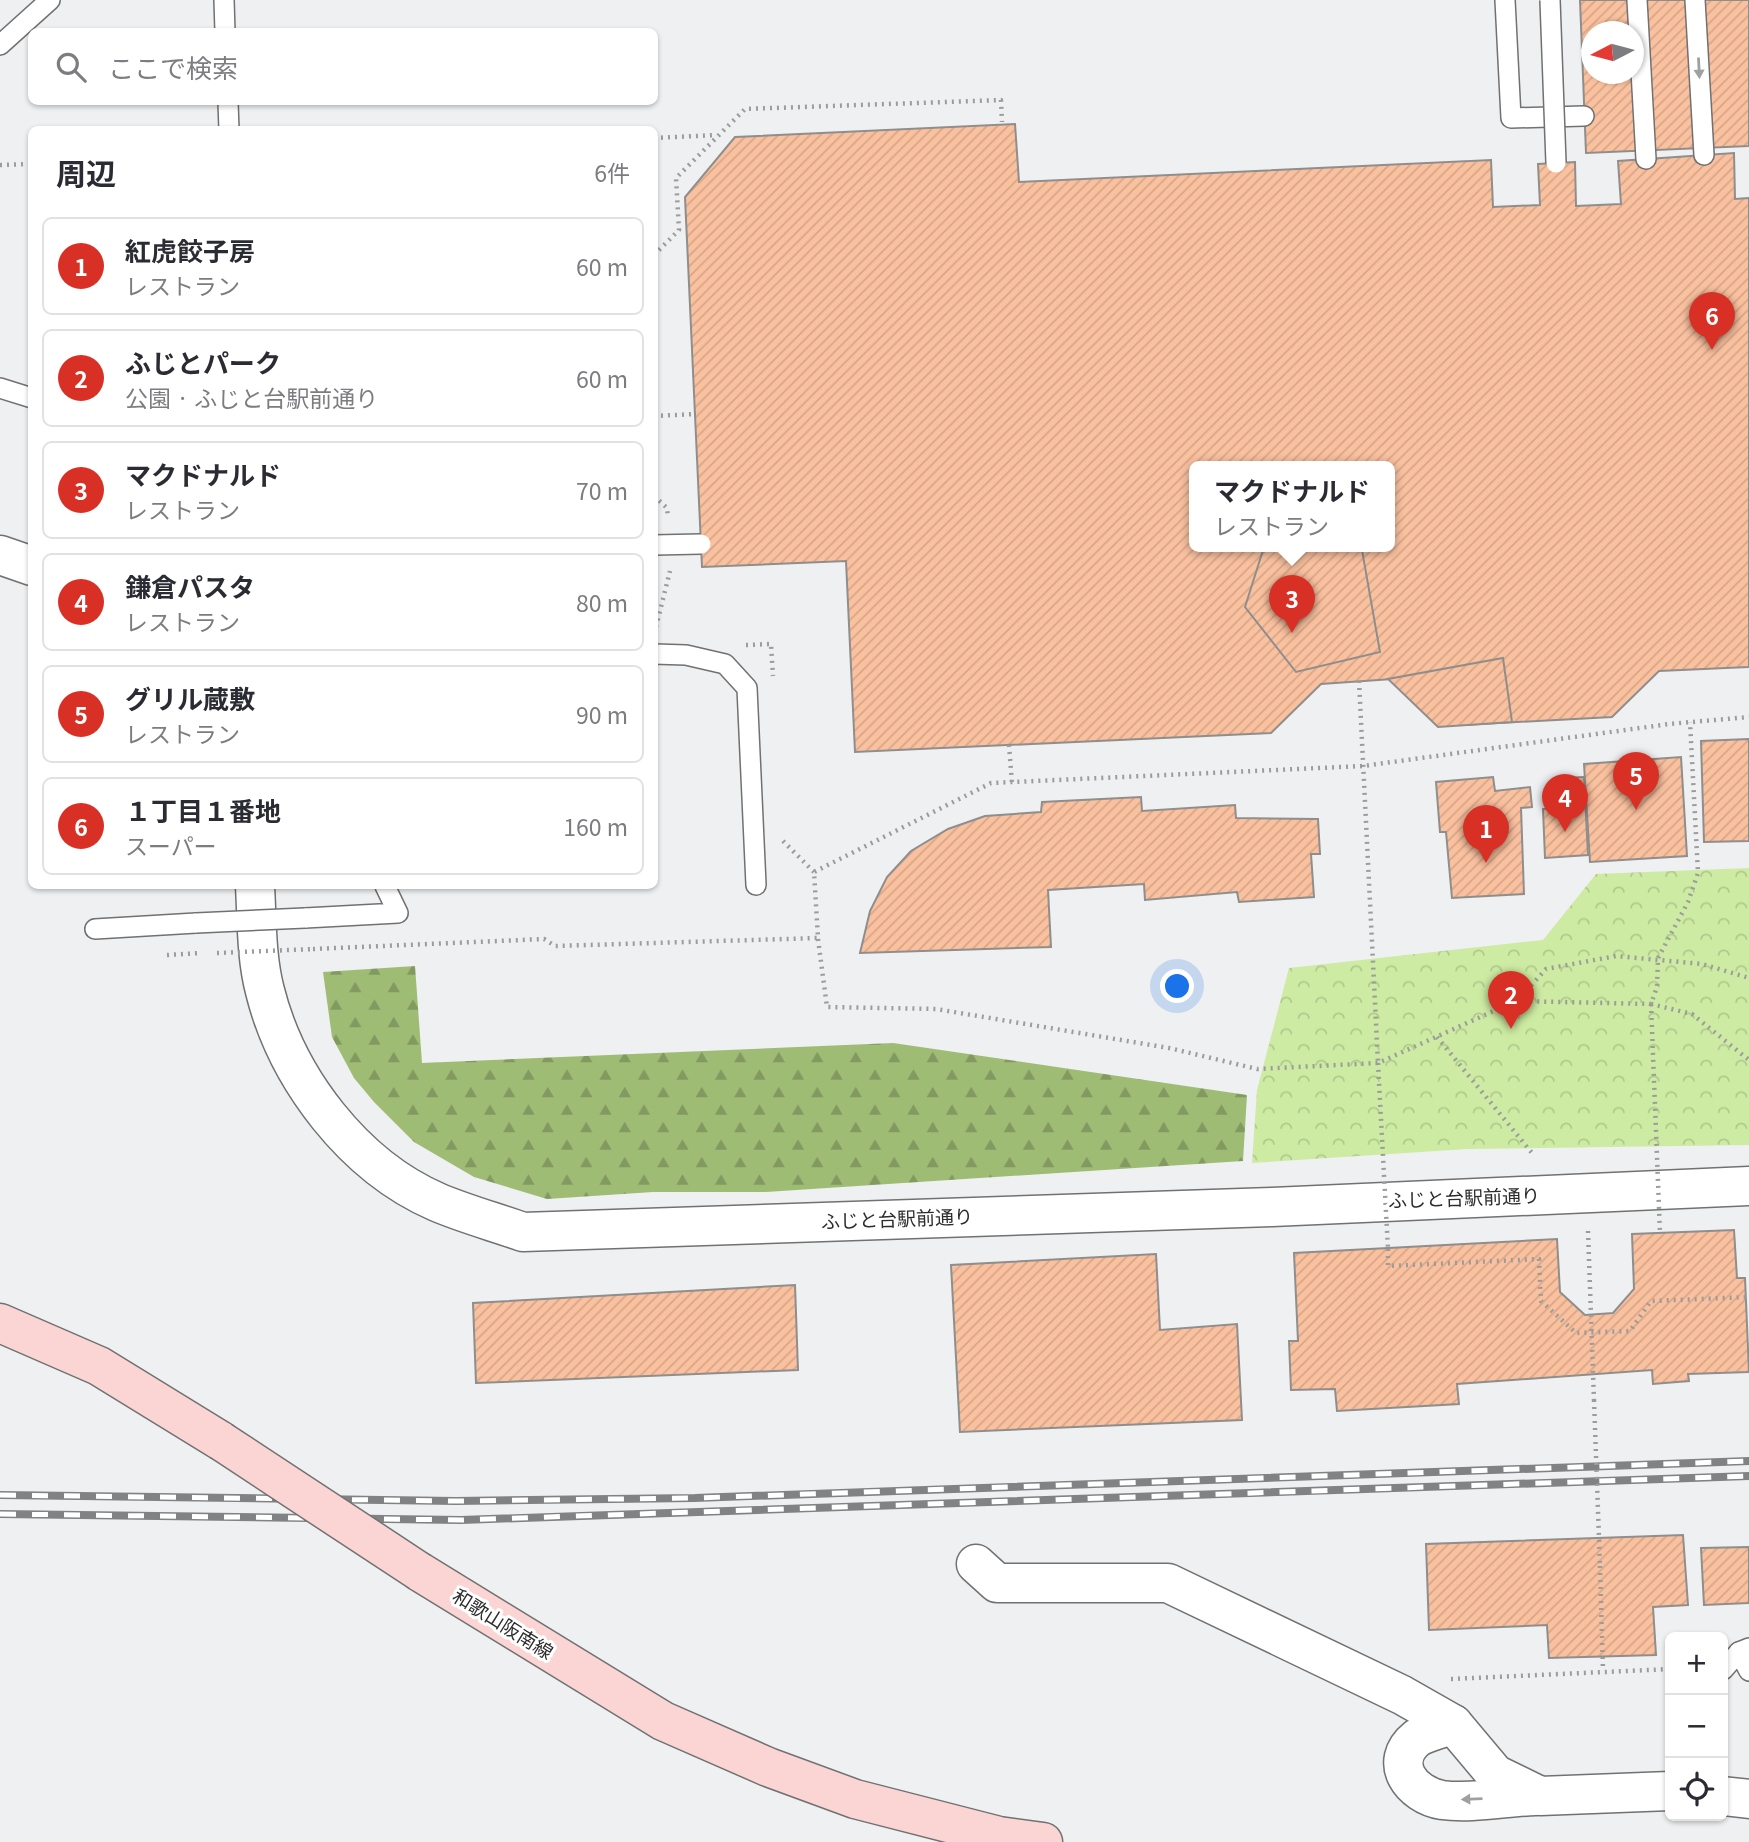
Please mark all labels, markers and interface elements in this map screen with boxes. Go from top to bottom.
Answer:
north arrow [1581,21,1644,84]
search box [28,28,658,105]
icon: search [52,48,90,86]
text: ここで検索 [108,48,238,85]
one-way arrow [1694,57,1705,79]
text: 周辺 [56,150,116,194]
text: 6件 [594,155,630,189]
text: 紅虎餃子房 [125,231,255,268]
text: 1 [74,249,88,283]
text: 60 m [576,249,628,283]
text: レストラン [125,268,240,302]
pin: 6 [1689,292,1735,350]
text: ふじとパーク [125,343,281,380]
text: 2 [74,361,88,395]
text: 60 m [576,361,628,395]
text: 公園 · ふじと台駅前通り [125,380,378,414]
text: マクドナルド [125,455,281,492]
popup [1189,461,1395,552]
text: マクドナルド [1214,471,1370,508]
text: 3 [74,473,88,507]
text: 70 m [576,473,628,507]
text: レストラン [125,492,240,526]
text: レストラン [1214,508,1329,542]
text: 鎌倉パスタ [125,567,255,604]
pin: 3 [1269,575,1315,633]
text: 4 [74,585,88,619]
text: 80 m [576,585,628,619]
text: レストラン [125,604,240,638]
text: グリル蔵敷 [125,679,255,716]
text: 5 [74,697,88,731]
text: 90 m [576,697,628,731]
text: レストラン [125,716,240,750]
pin: 5 [1613,752,1659,810]
pin: 4 [1542,774,1588,832]
text: １丁目１番地 [125,791,281,828]
pin: 1 [1463,805,1509,863]
text: 6 [74,809,88,843]
text: 160 m [563,809,628,843]
text: スーパー [125,828,217,862]
your location [1160,969,1194,1003]
pin: 2 [1488,971,1534,1029]
street label: ふじと台駅前通り [1388,1180,1540,1213]
street label: ふじと台駅前通り [821,1201,973,1234]
street label: 和歌山阪南線 [448,1581,559,1664]
map controls [1665,1632,1728,1821]
button: + [1665,1632,1728,1695]
button: − [1665,1695,1728,1758]
button: locate [1665,1758,1728,1821]
one-way arrow [1461,1793,1483,1804]

